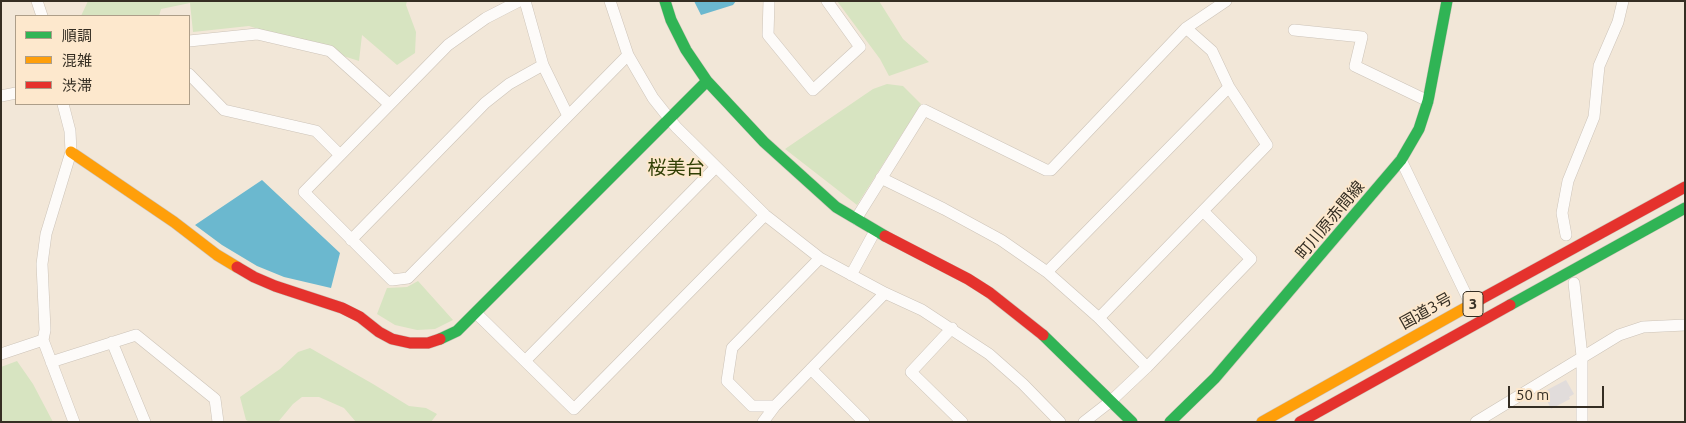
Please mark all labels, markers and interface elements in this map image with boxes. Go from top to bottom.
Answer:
legend [15,15,190,105]
text: 順調 [62,27,92,44]
text: 混雑 [62,52,92,69]
text: 渋滞 [62,77,92,94]
district label: 桜美台 [648,157,704,179]
street label: 町川原赤間線 [1292,177,1368,263]
street label: 国道3号 [1396,289,1456,333]
road number: 3 [1463,292,1483,316]
scale bar [1511,376,1607,408]
text: 50 m [1516,386,1549,403]

